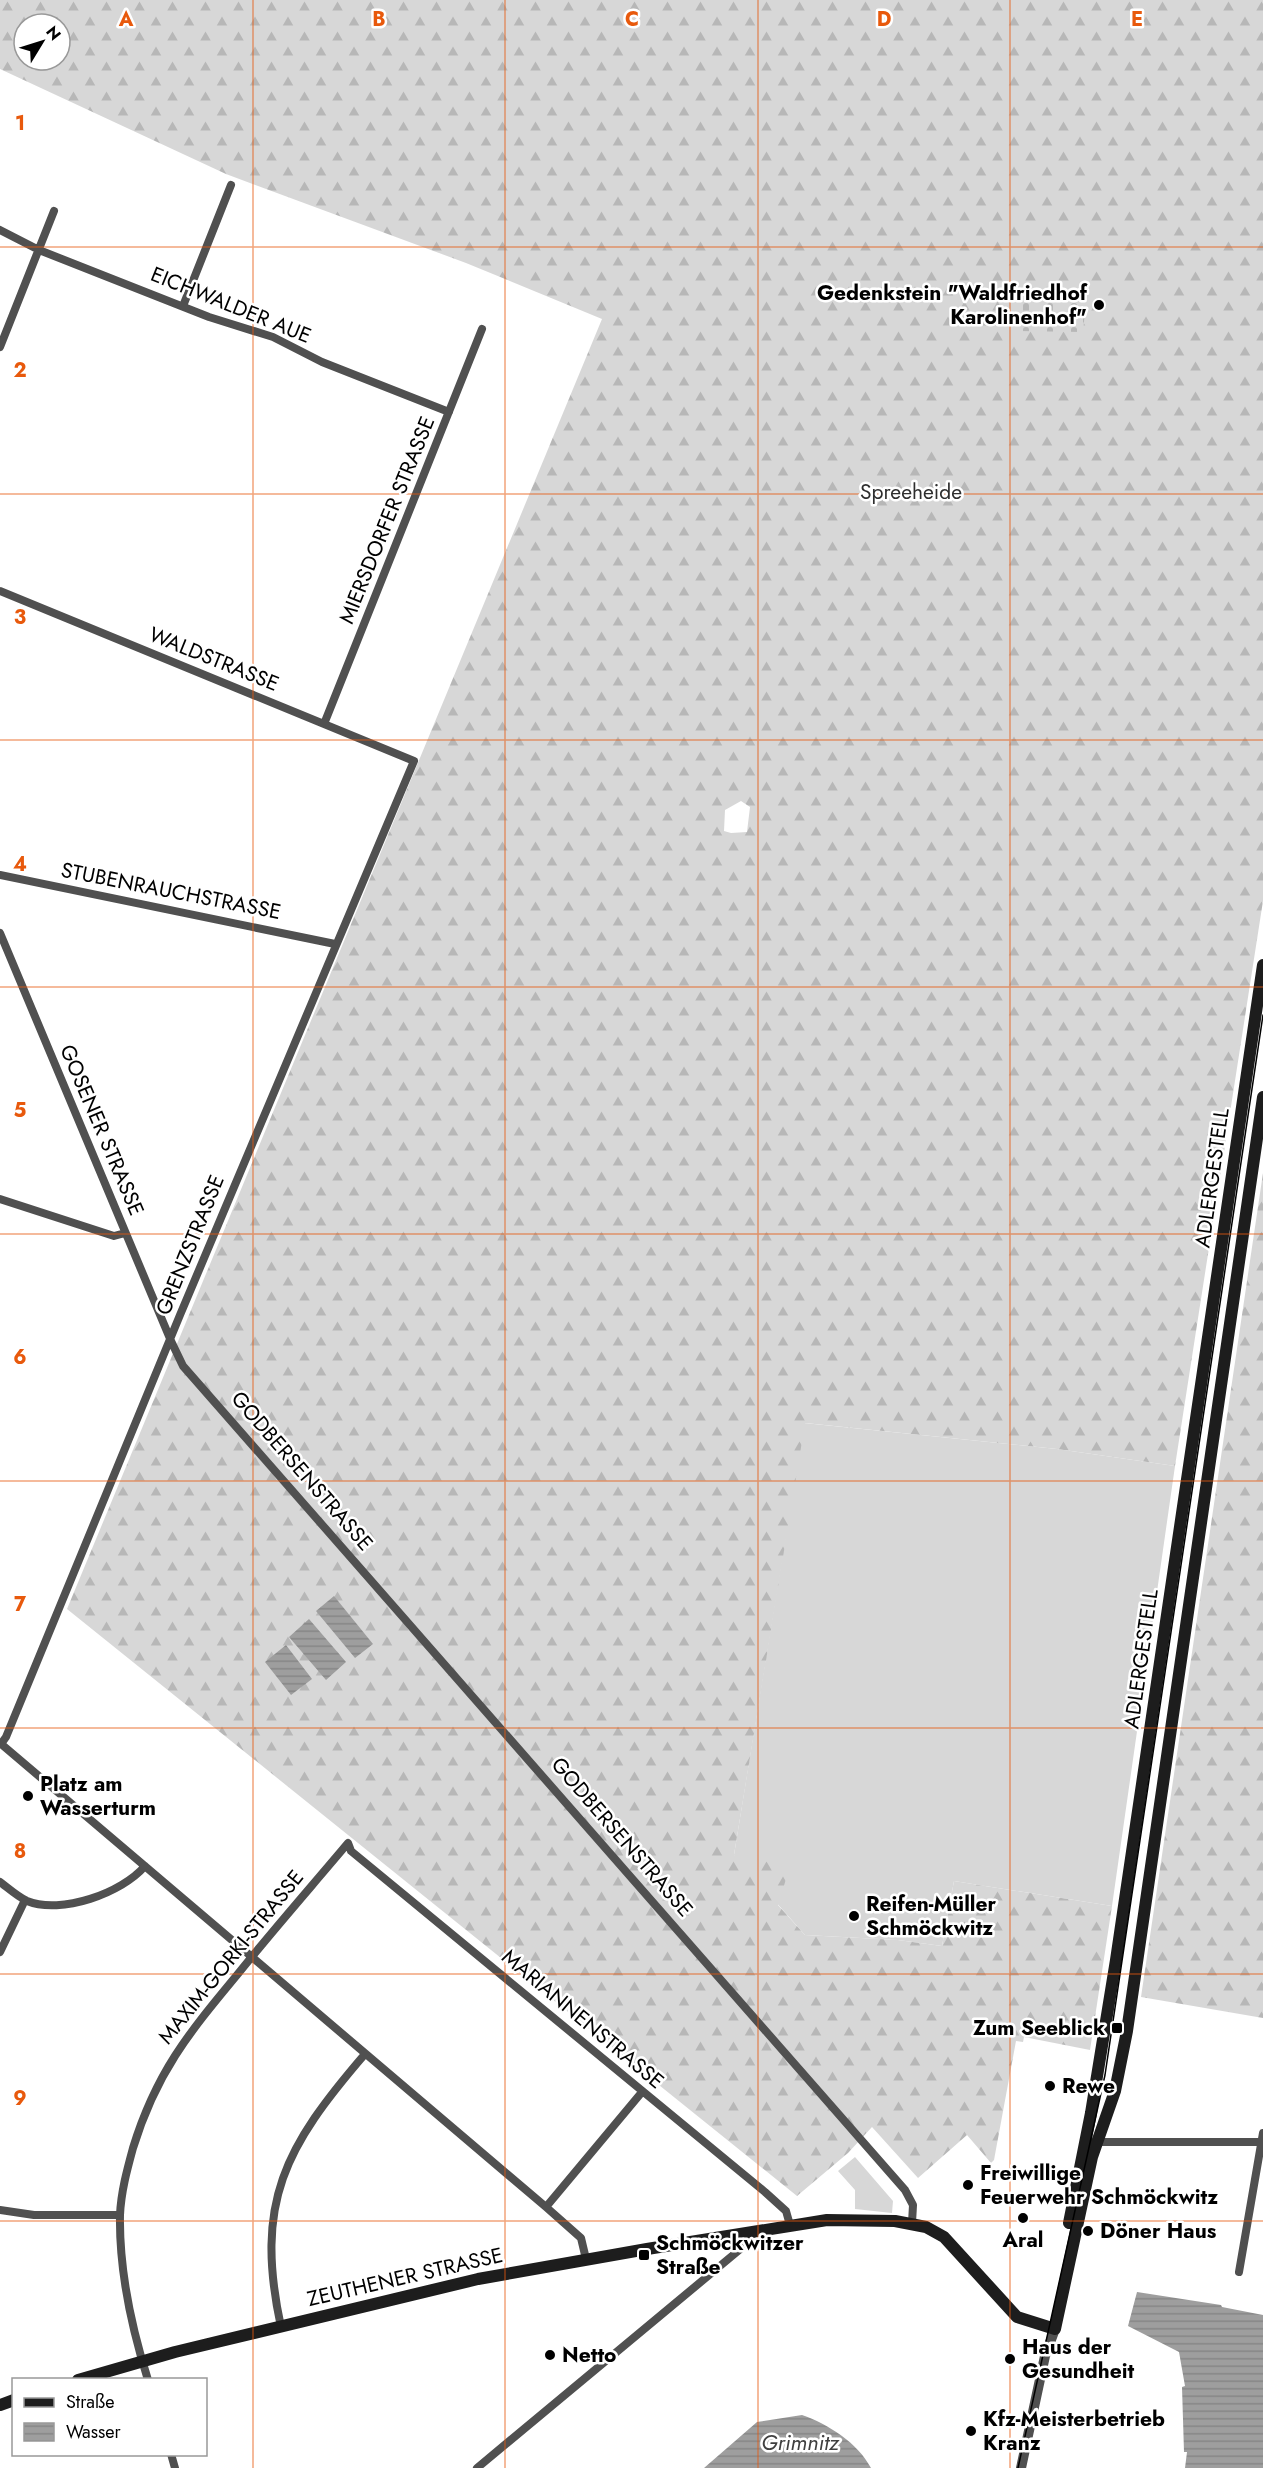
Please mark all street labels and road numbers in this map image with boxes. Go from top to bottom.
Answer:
street label: EICHWALDER AUE [146,259,316,351]
street label: MIERSDORFER STRASSE [332,412,442,628]
street label: WALDSTRASSE [145,619,283,699]
street label: STUBENRAUCHSTRASSE [58,855,284,927]
street label: GOSENER STRASSE [52,1040,152,1220]
street label: ADLERGESTELL [1187,1106,1237,1250]
street label: GRENZSTRASSE [148,1170,232,1320]
street label: GODBERSENSTRASSE [224,1385,380,1557]
street label: ADLERGESTELL [1116,1587,1166,1731]
street label: GODBERSENSTRASSE [544,1751,700,1923]
street label: MAXIM-GORKI-STRASSE [151,1863,311,2051]
street label: MARIANNENSTRASSE [495,1942,671,2096]
street label: ZEUTHENER STRASSE [304,2240,506,2314]

